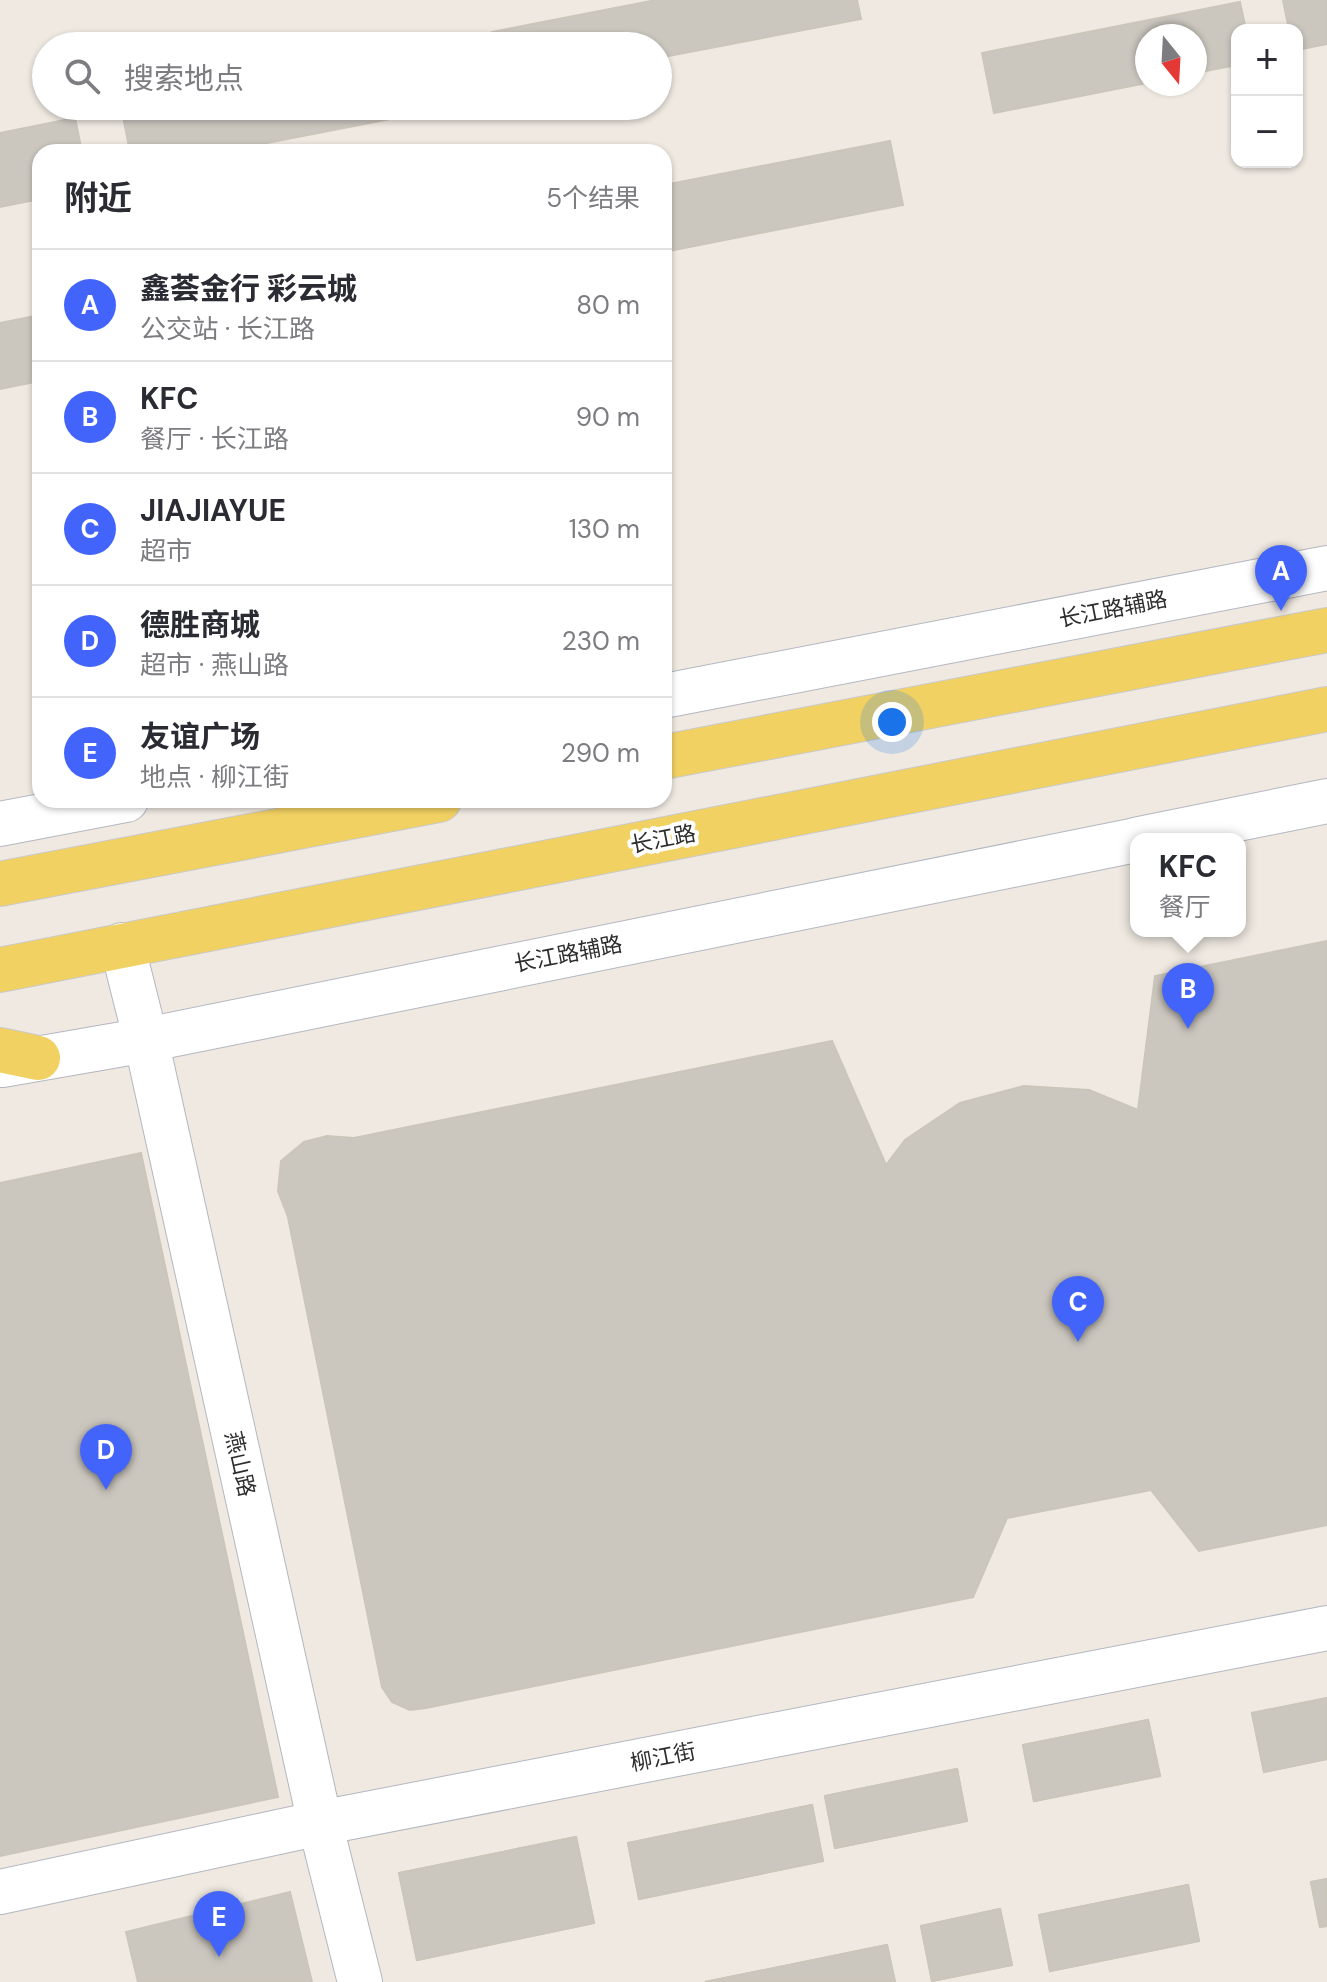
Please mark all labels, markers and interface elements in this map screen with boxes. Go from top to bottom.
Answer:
north arrow [1135,24,1207,96]
map controls [1231,24,1303,168]
button: + [1231,24,1303,96]
search box [32,32,672,120]
icon: search [60,54,104,98]
text: 搜索地点 [124,59,244,98]
button: − [1231,96,1303,168]
text: 附近 [64,176,132,221]
text: 5个结果 [546,181,640,215]
text: 鑫荟金行 彩云城 [140,269,357,308]
text: A [81,288,99,322]
text: 80 m [576,288,640,322]
text: 公交站 · 长江路 [140,312,315,346]
text: KFC [140,379,198,418]
text: B [82,400,98,434]
text: 90 m [576,400,640,434]
text: 餐厅 · 长江路 [140,422,289,456]
text: JIAJIAYUE [140,491,286,530]
text: C [80,512,100,546]
text: 130 m [569,512,640,546]
text: 超市 [140,534,192,568]
pin: A [1255,545,1307,611]
street label: 长江路辅路 [1056,584,1170,634]
text: 德胜商城 [140,605,260,644]
text: D [81,624,99,658]
text: 230 m [562,624,640,658]
text: 超市 · 燕山路 [140,648,289,682]
your location [872,702,912,742]
text: 友谊广场 [140,717,260,756]
text: E [82,736,98,770]
text: 290 m [561,736,640,770]
text: 地点 · 柳江街 [140,760,289,794]
street label: 长江路 [628,818,698,860]
popup [1130,833,1246,937]
text: KFC [1159,847,1217,886]
text: 餐厅 [1159,890,1211,924]
street label: 长江路辅路 [511,929,625,979]
pin: B [1162,963,1214,1029]
pin: C [1052,1276,1104,1342]
pin: D [80,1424,132,1490]
street label: 燕山路 [218,1429,262,1499]
street label: 柳江街 [628,1736,698,1778]
pin: E [193,1891,245,1957]

